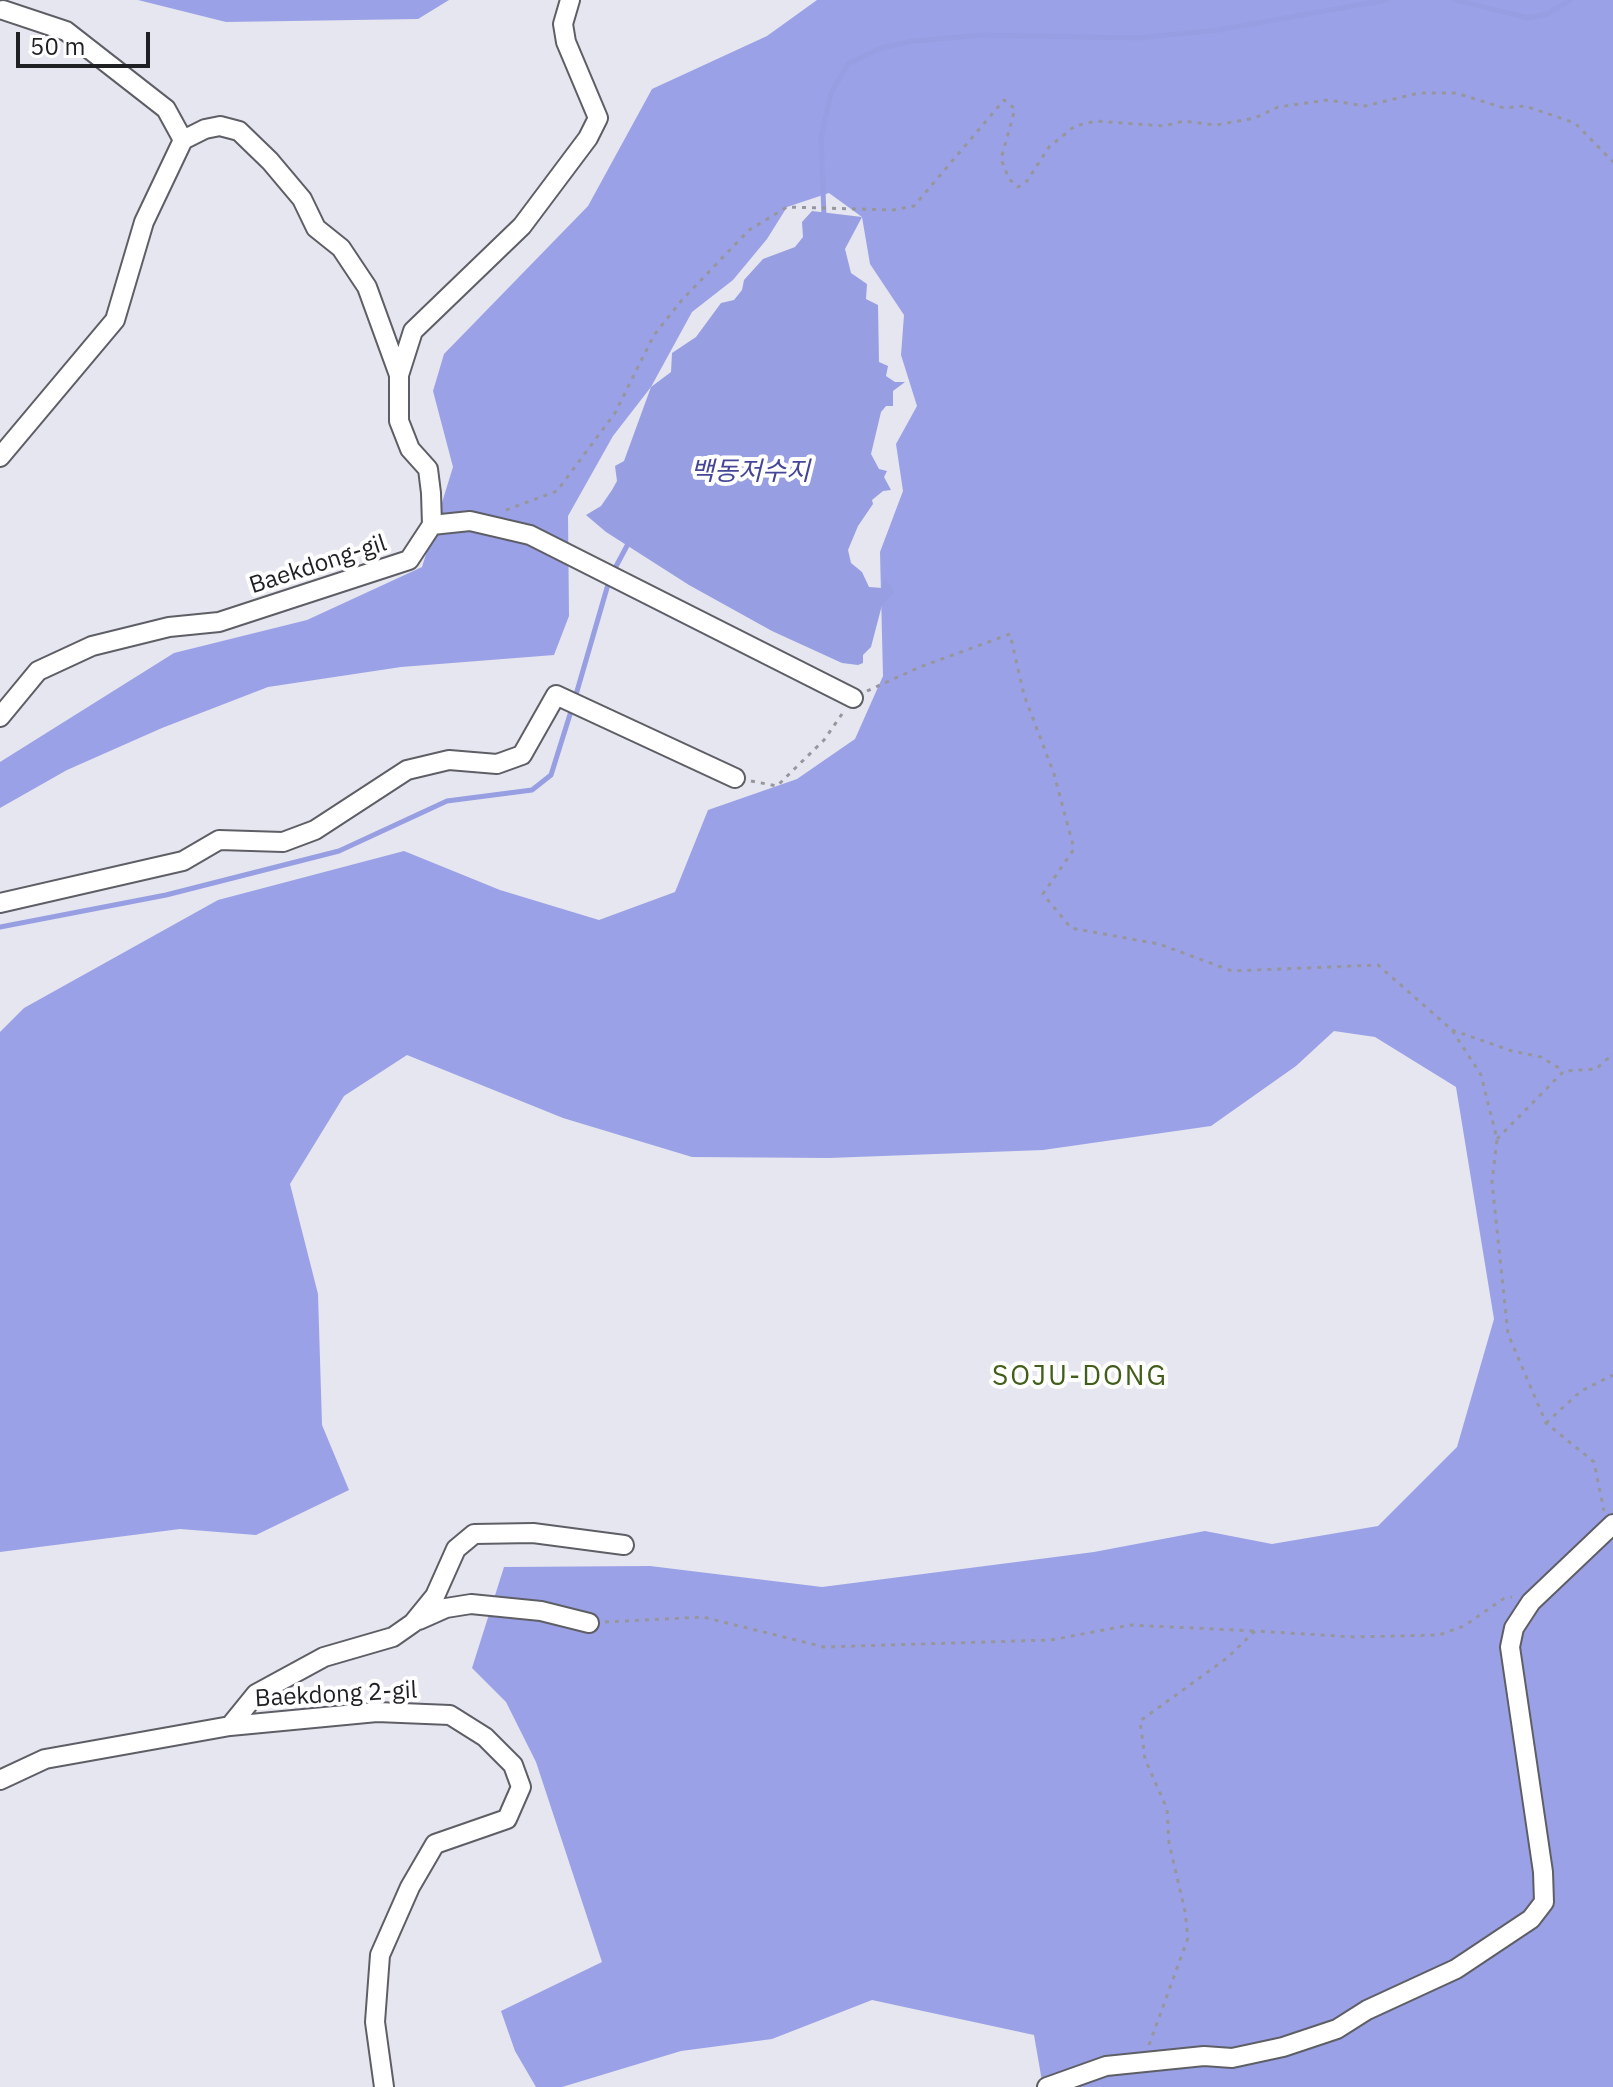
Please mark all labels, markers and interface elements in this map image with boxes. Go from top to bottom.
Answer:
scale bar [20,16,154,66]
text: 50 m [30,30,85,62]
water label: 백동저수지 [690,456,810,488]
street label: Baekdong-gil [246,529,390,601]
district label: SOJU-DONG [992,1360,1168,1394]
street label: Baekdong 2-gil [254,1676,418,1714]

